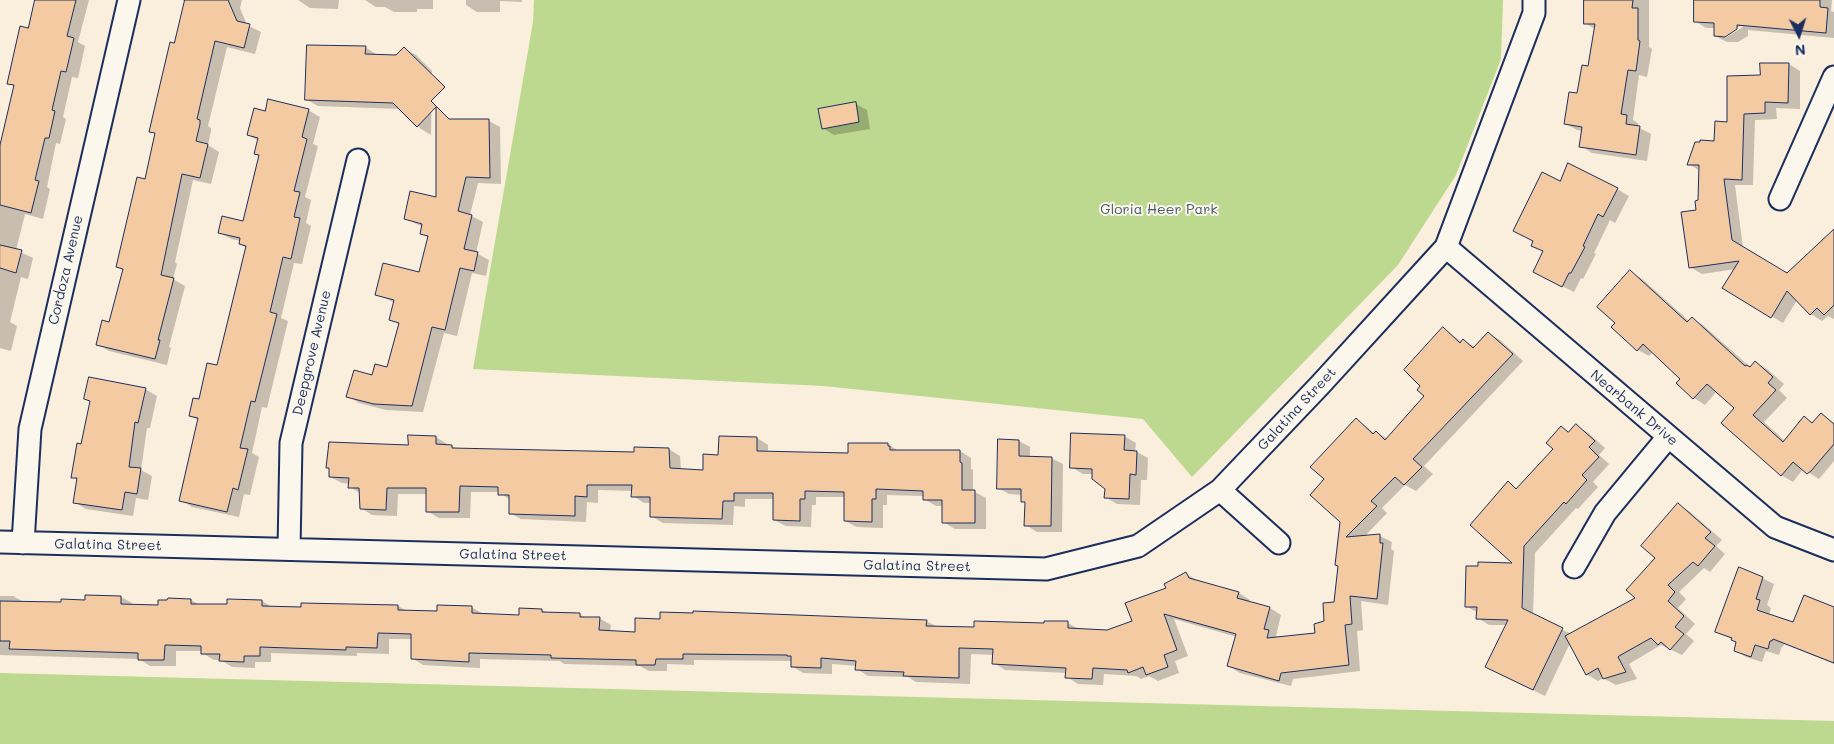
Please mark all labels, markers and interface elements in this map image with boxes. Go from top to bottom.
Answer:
north arrow [1774,10,1824,60]
text: N [1794,41,1806,60]
park label: Gloria Heer Park [1100,202,1218,218]
street label: Cordoza Avenue [45,214,87,326]
street label: Deepgrove Avenue [289,289,335,417]
street label: Galatina Street [1254,364,1340,454]
street label: Nearbank Drive [1587,367,1681,449]
street label: Galatina Street [54,536,162,554]
street label: Galatina Street [459,546,567,564]
street label: Galatina Street [863,557,971,575]

